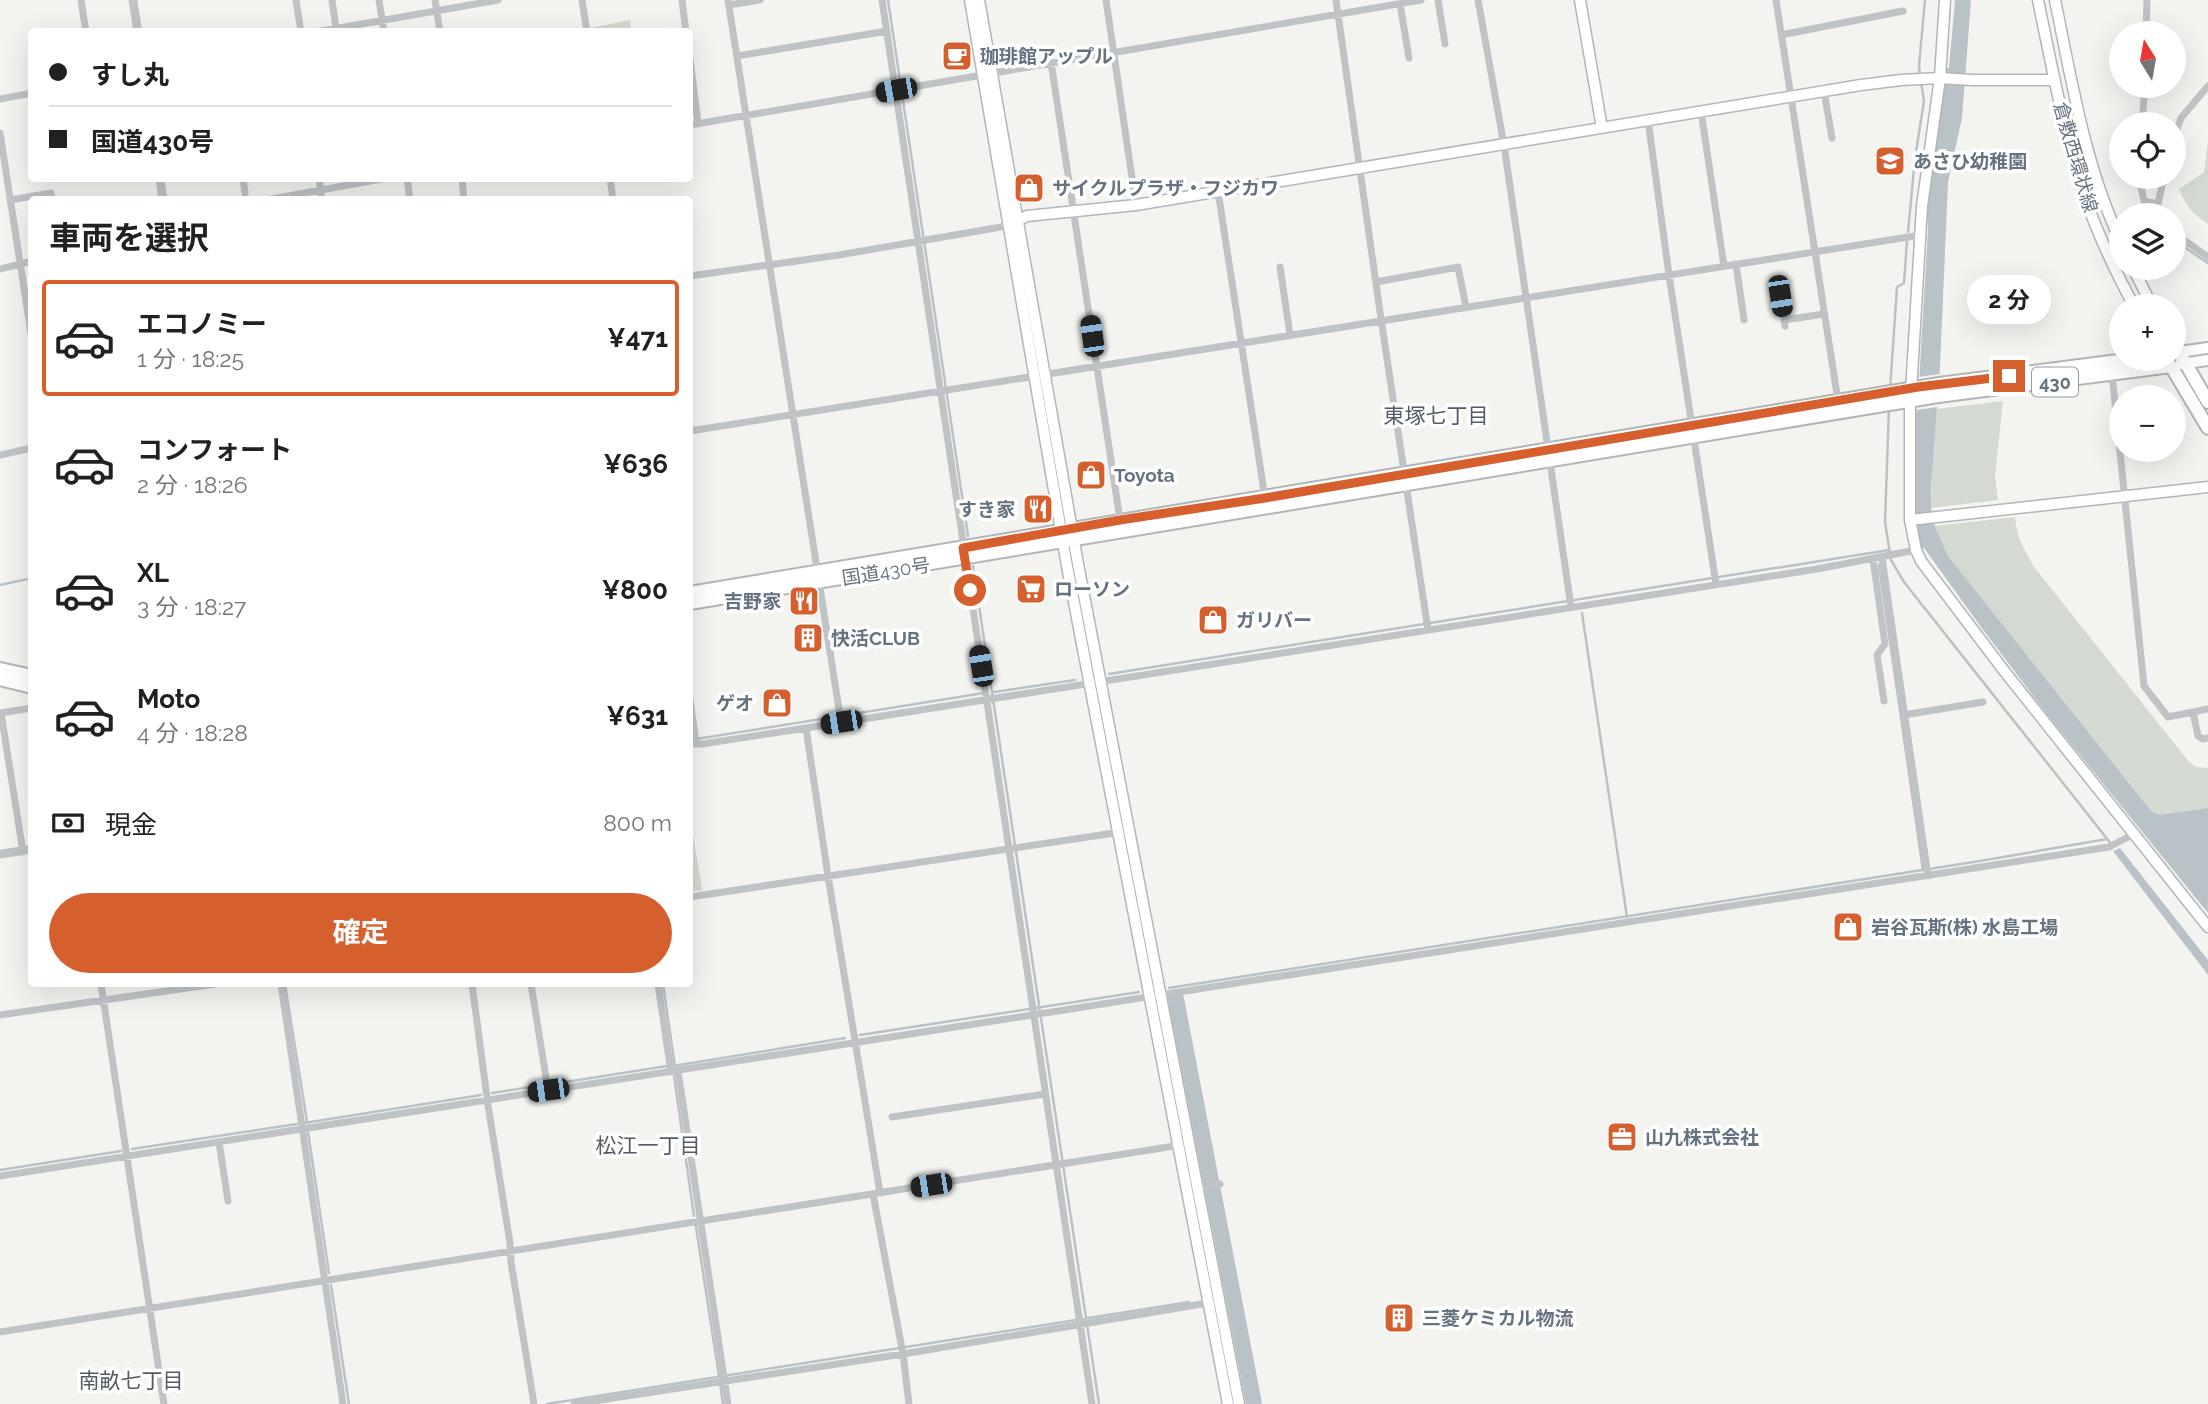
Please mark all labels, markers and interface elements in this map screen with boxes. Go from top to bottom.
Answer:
north arrow [2109,21,2186,98]
map controls [2109,21,2186,462]
cafe icon: 珈琲館アップル [940,39,974,73]
place label: 珈琲館アップル [980,45,1113,67]
text: すし丸 [91,60,169,90]
car [874,76,919,104]
street label: 倉敷西環状線 [2050,99,2102,215]
button: locate [2109,112,2186,189]
text: 国道430号 [91,127,214,157]
school or university icon: あさひ幼稚園 [1873,144,1907,178]
place label: あさひ幼稚園 [1913,150,2027,172]
shop icon: サイクルプラザ・フジカワ [1012,171,1046,205]
place label: サイクルプラザ・フジカワ [1052,177,1279,199]
button: layers [2109,203,2186,280]
text: 車両を選択 [49,219,209,256]
car [1767,274,1794,318]
callout: 2 分 [1967,274,2051,324]
text: 2 分 [1988,286,2030,313]
button: + [2109,294,2186,371]
icon: car [53,307,116,370]
text: エコノミー [137,309,267,339]
car [1079,314,1106,358]
text: ¥471 [607,323,668,353]
text: 1 分 · 18:25 [137,345,244,372]
route end [1993,360,2025,392]
road number: 430 [2032,368,2078,396]
button: − [2109,385,2186,462]
district label: 東塚七丁目 [1384,403,1489,428]
icon: car [53,433,116,496]
text: コンフォート [137,435,292,465]
text: ¥636 [604,449,668,479]
shop icon: Toyota [1074,458,1108,492]
place label: Toyota [1114,464,1175,486]
text: 2 分 · 18:26 [137,471,248,498]
restaurant icon: すき家 [1021,492,1055,526]
place label: すき家 [958,498,1015,520]
street label: 国道430号 [840,553,932,589]
text: XL [137,558,169,588]
icon: car [53,559,116,622]
supermarket icon: ローソン [1014,572,1048,606]
route start [954,574,986,606]
text: ¥800 [602,575,668,605]
place label: ローソン [1054,578,1130,600]
restaurant icon: 吉野家 [787,584,821,618]
place label: 吉野家 [724,590,781,612]
text: 3 分 · 18:27 [137,593,246,620]
shop icon: ガリバー [1196,603,1230,637]
place label: ガリバー [1236,609,1312,631]
building icon: 快活CLUB [791,621,825,655]
place label: 快活CLUB [831,627,920,649]
car [968,644,995,688]
text: Moto [137,684,200,714]
icon: car [53,685,116,748]
shop icon: ゲオ [760,686,794,720]
place label: ゲオ [716,692,754,714]
text: ¥631 [606,701,668,731]
car [819,708,864,736]
text: 4 分 · 18:28 [137,719,248,746]
icon: cash [49,804,87,842]
text: 800 m [603,809,672,836]
text: 現金 [105,810,157,840]
button: 確定 [49,893,672,973]
shop icon: 岩谷瓦斯(株) 水島工場 [1831,910,1865,944]
place label: 岩谷瓦斯(株) 水島工場 [1871,916,2058,938]
car [526,1077,571,1103]
office icon: 山九株式会社 [1605,1120,1639,1154]
place label: 山九株式会社 [1645,1126,1759,1148]
district label: 松江一丁目 [596,1133,701,1158]
car [909,1171,954,1199]
building icon: 三菱ケミカル物流 [1382,1301,1416,1335]
place label: 三菱ケミカル物流 [1422,1307,1573,1329]
district label: 南畝七丁目 [79,1368,184,1393]

